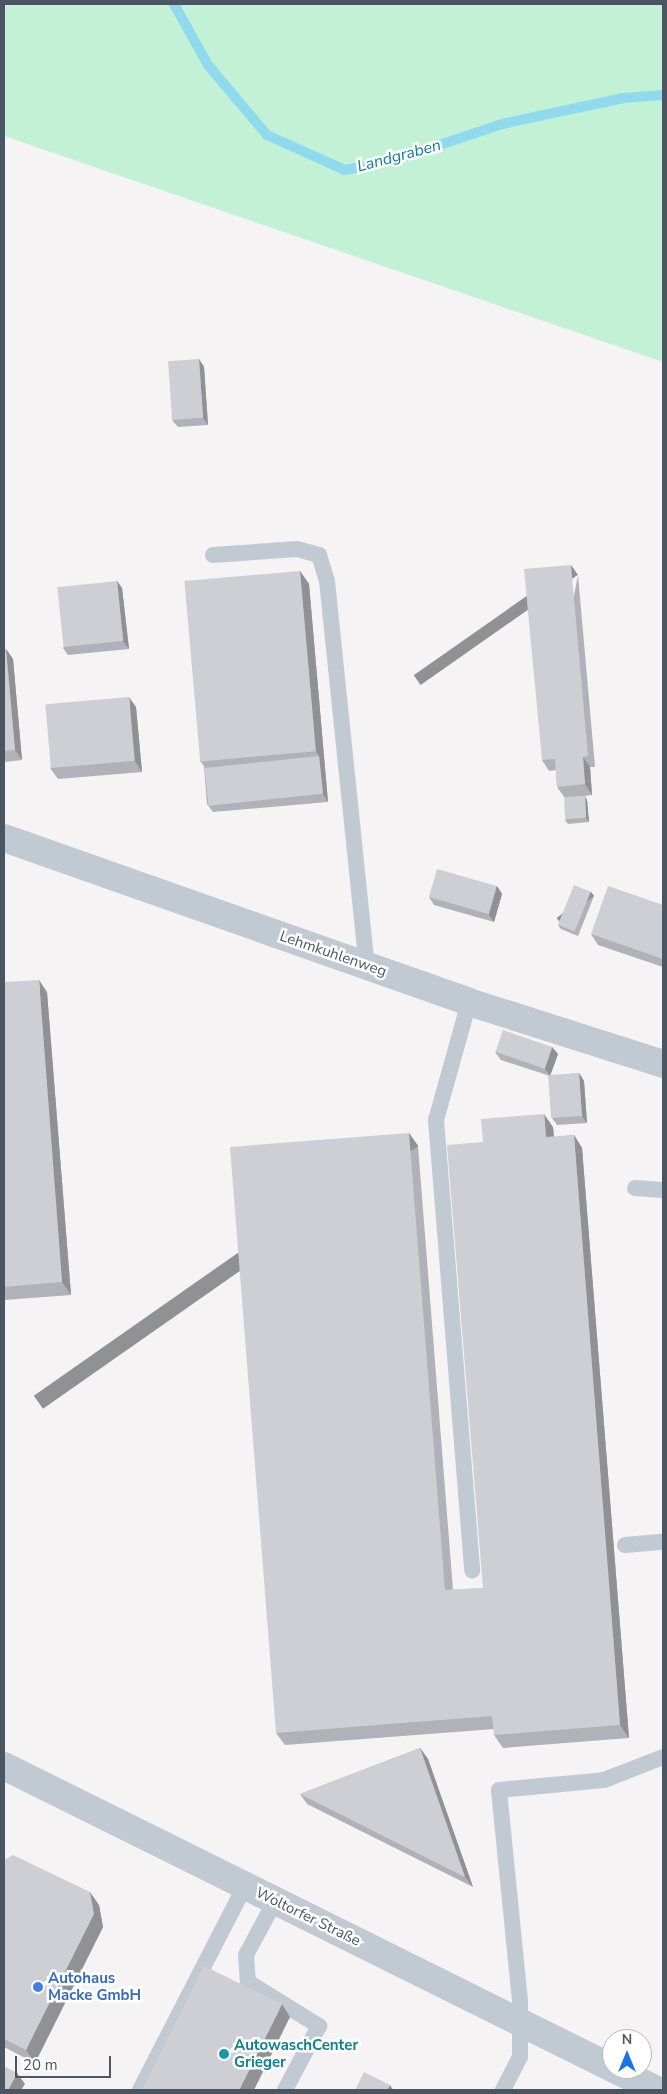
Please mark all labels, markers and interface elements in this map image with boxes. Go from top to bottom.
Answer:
water label: Landgraben [355,136,443,176]
street label: Lehmkuhlenweg [277,927,389,981]
street label: Woltorfer Straße [253,1884,363,1950]
place label: Autohaus Macke GmbH [48,1969,141,2004]
marker: Autohaus Macke GmbH [32,1981,44,1993]
north arrow [602,2029,652,2079]
text: N [622,2030,632,2049]
place label: AutowaschCenter Grieger [234,2036,358,2071]
scale bar [18,2046,114,2078]
marker: AutowaschCenter Grieger [218,2048,230,2060]
text: 20 m [23,2055,58,2075]

